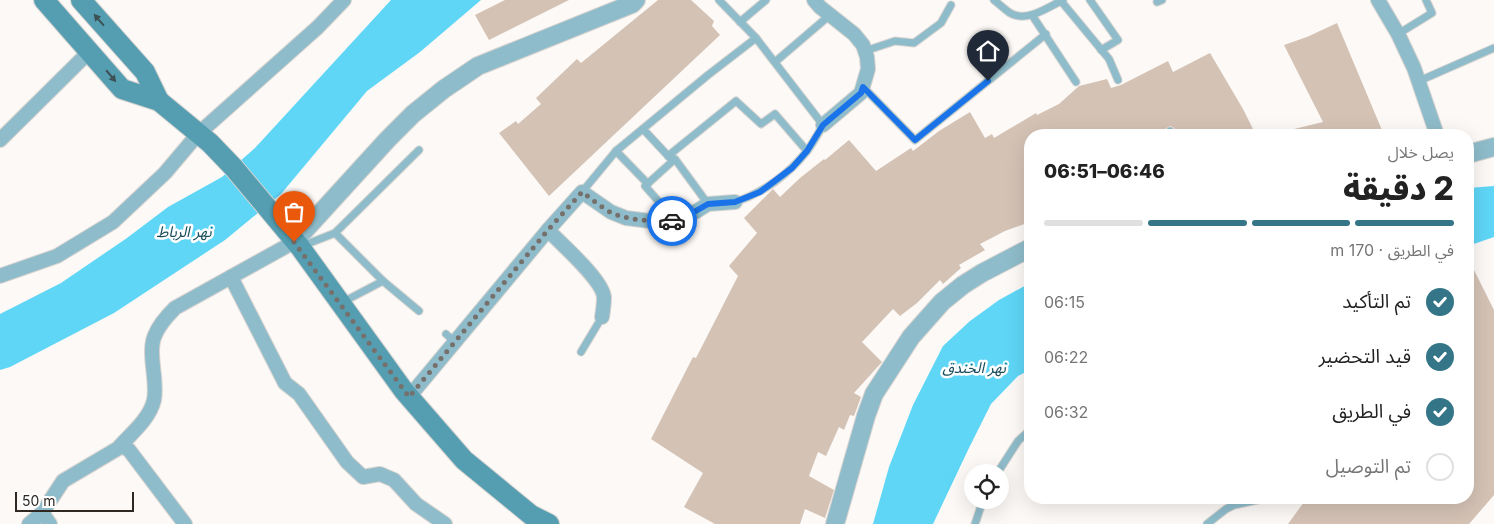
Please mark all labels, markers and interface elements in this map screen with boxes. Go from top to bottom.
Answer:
one-way arrow [93,15,105,27]
pin [967,30,1009,81]
icon: home [974,37,1002,65]
one-way arrow [106,69,117,82]
text: يصل خلال [1388,142,1454,162]
text: 06:46–06:51 [1044,160,1165,183]
text: 2 دقيقة [1343,169,1454,208]
pin [273,191,315,242]
courier [647,196,697,246]
icon: bag [280,198,308,226]
icon: car [658,207,686,235]
water label: نهر الرباط [157,222,213,241]
text: في الطريق · 170 m [1330,240,1454,260]
icon: check [1426,288,1454,316]
text: تم التأكيد [1342,290,1411,313]
text: 06:15 [1044,292,1085,312]
icon: check [1426,343,1454,371]
text: قيد التحضير [1319,345,1411,368]
text: 06:22 [1044,347,1088,367]
water label: نهر الخندق [942,358,1008,377]
icon: check [1426,398,1454,426]
text: في الطريق [1332,400,1411,423]
text: 06:32 [1044,402,1088,422]
text: تم التوصيل [1326,455,1411,478]
map controls [964,464,1009,509]
button: locate [964,464,1009,509]
scale bar [15,489,134,512]
text: 50 m [22,492,56,509]

